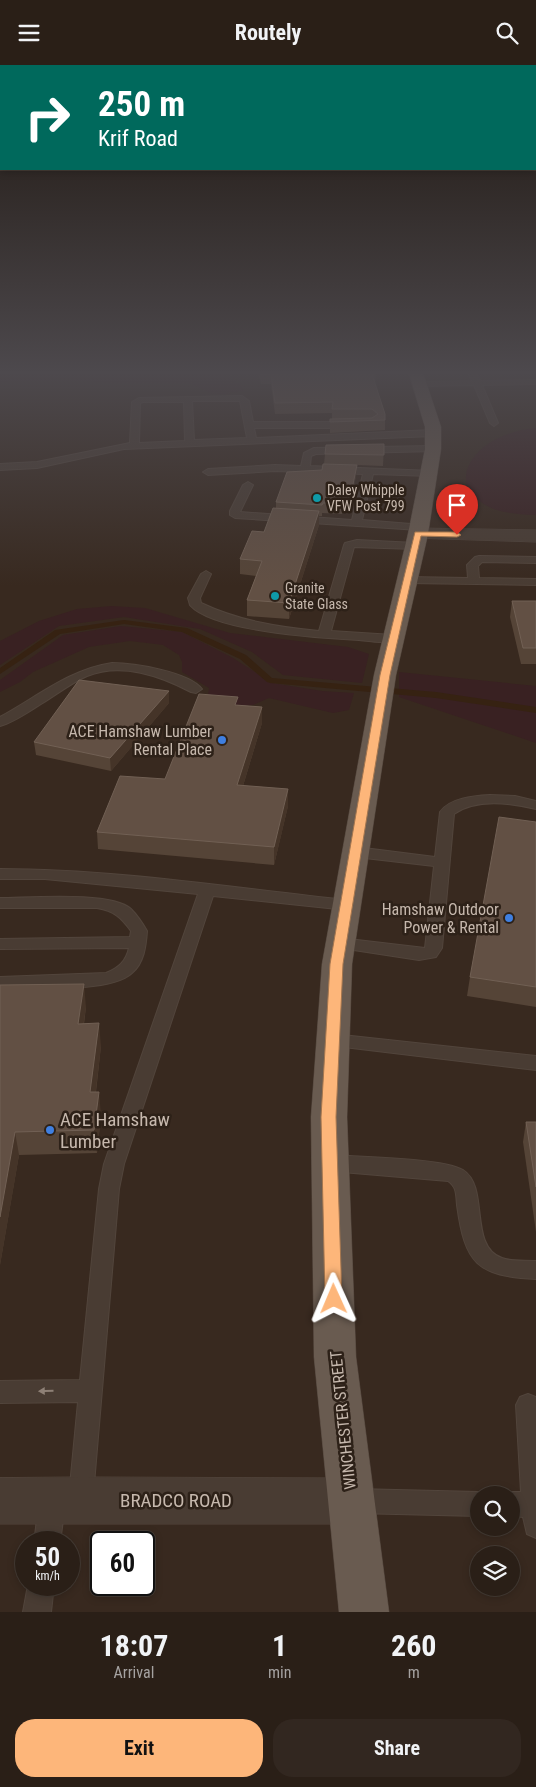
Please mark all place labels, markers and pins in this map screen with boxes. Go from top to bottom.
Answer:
place label: Daley Whipple VFW Post 799 [327,482,405,514]
pin [436,484,478,535]
marker: Daley Whipple VFW Post 799 [311,492,323,504]
place label: Granite State Glass [285,580,348,612]
marker: Granite State Glass [269,590,281,602]
place label: ACE Hamshaw Lumber Rental Place [68,722,212,759]
marker: ACE Hamshaw Lumber Rental Place [216,734,228,746]
place label: Hamshaw Outdoor Power & Rental [382,900,499,937]
marker: Hamshaw Outdoor Power & Rental [503,912,515,924]
place label: ACE Hamshaw Lumber [60,1108,170,1153]
marker: ACE Hamshaw Lumber [44,1124,56,1136]

